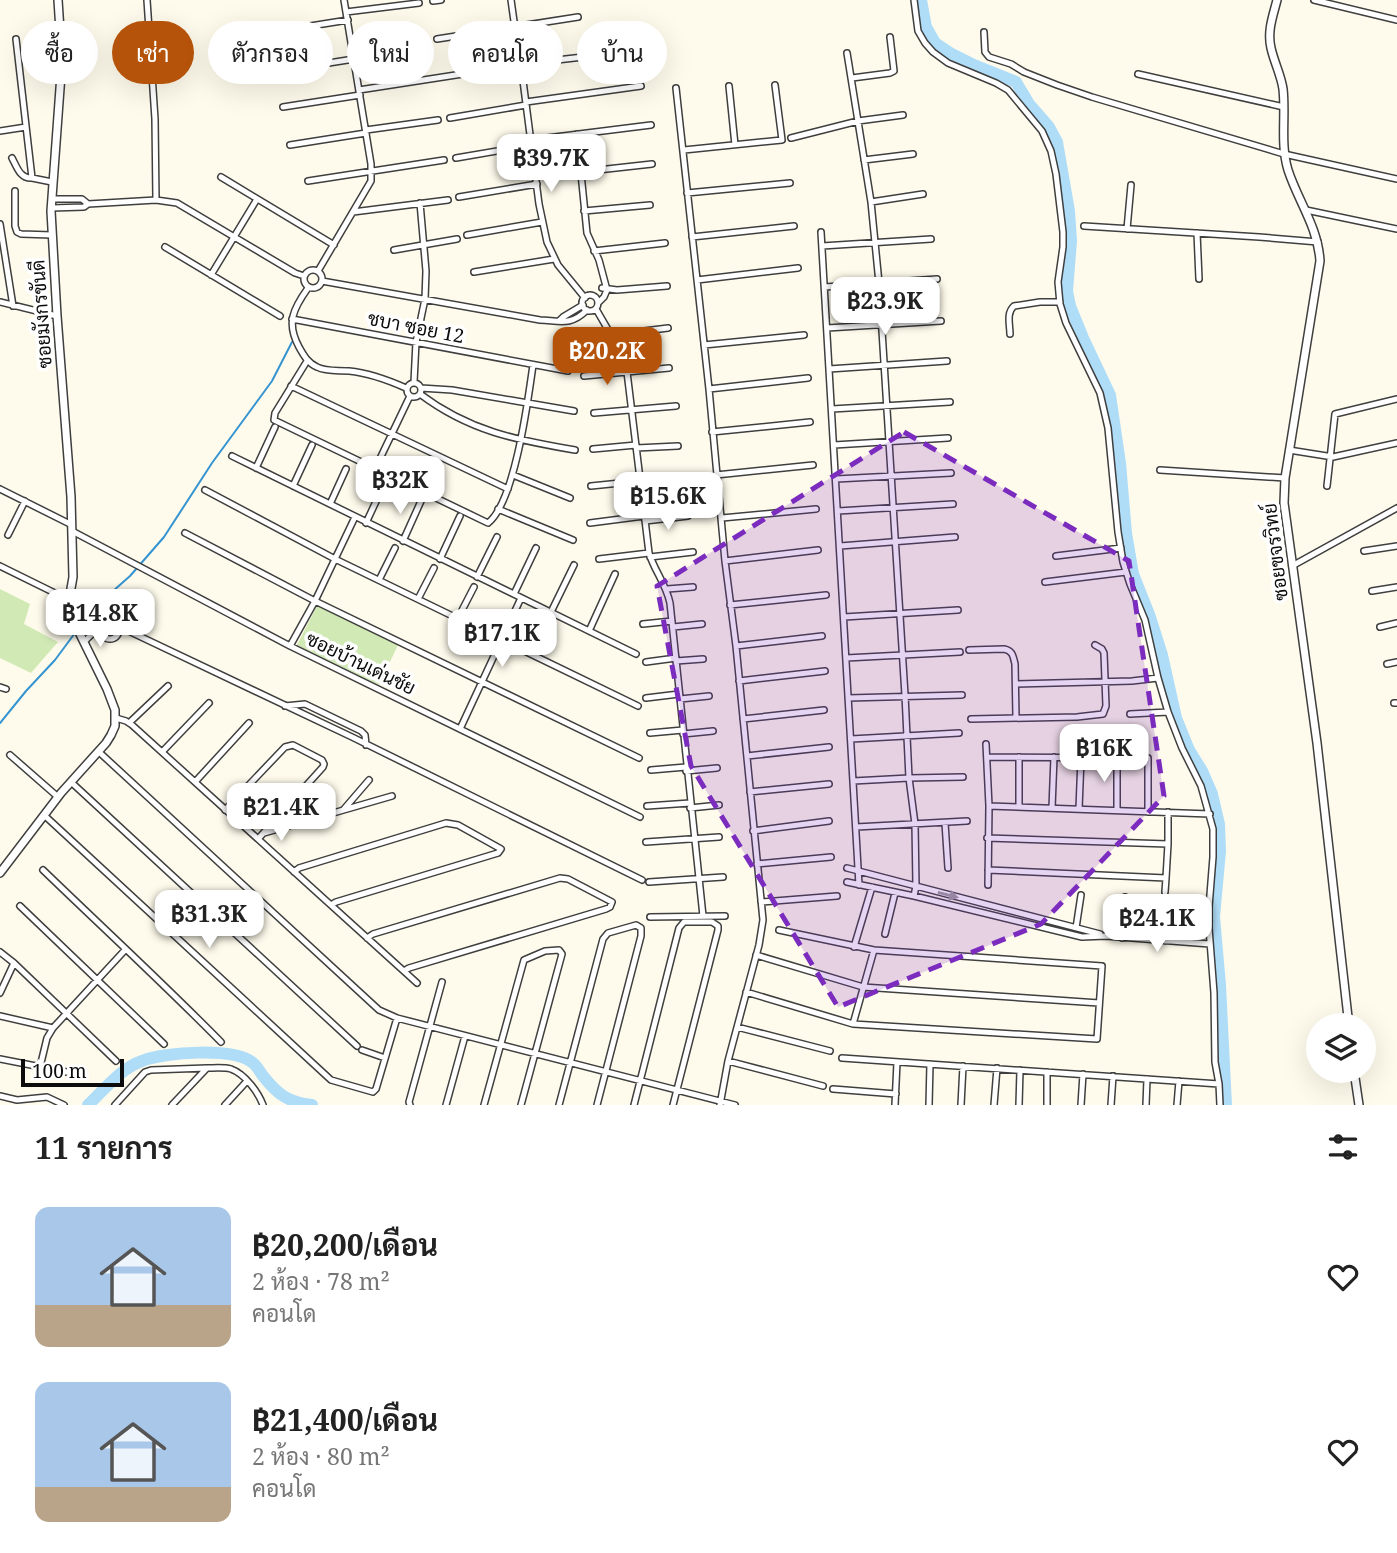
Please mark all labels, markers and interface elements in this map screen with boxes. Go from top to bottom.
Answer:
chip: ซื้อ [21,21,98,84]
chip: เช่า [112,21,194,84]
chip: ตัวกรอง [208,21,333,84]
chip: ใหม่ [347,21,434,84]
chip: คอนโด [448,21,563,84]
chip: บ้าน [577,21,667,84]
pin: ฿39.7K [494,134,608,194]
text: ฿39.7K [513,141,589,173]
street label: ซอยมังกรขันดี [24,259,58,369]
pin: ฿23.9K [828,278,942,337]
text: ฿23.9K [847,284,923,316]
street label: ชบา ซอย 12 [365,305,467,349]
pin: ฿20.2K [550,328,664,387]
text: ฿20.2K [569,334,645,366]
pin: ฿32K [359,456,441,516]
text: ฿32K [372,463,428,495]
pin: ฿15.6K [611,472,725,532]
text: ฿15.6K [630,479,706,511]
street label: ซอยขจรวิทย์ [1256,502,1294,602]
pin: ฿14.8K [43,590,157,649]
text: ฿14.8K [62,596,138,628]
pin: ฿17.1K [445,610,559,669]
text: ฿17.1K [464,616,540,648]
street label: ซอยบ้านเด่นชัย [302,625,420,701]
pin: ฿16K [1063,724,1145,784]
text: ฿16K [1076,731,1132,763]
pin: ฿21.4K [224,784,338,843]
text: ฿21.4K [243,790,319,822]
pin: ฿31.3K [152,890,266,950]
one-way arrow [938,890,960,901]
pin: ฿24.1K [1100,894,1214,954]
text: ฿31.3K [171,897,247,929]
text: ฿24.1K [1119,901,1195,933]
map controls [1306,1013,1376,1083]
button: layers [1306,1013,1376,1083]
scale bar [21,1056,124,1088]
text: 100 m [32,1058,87,1084]
text: 11 รายการ [35,1127,173,1168]
icon: filters [1324,1128,1362,1166]
text: ฿20,200/เดือน [252,1224,438,1265]
icon: home [91,1235,175,1319]
icon: heart [1324,1258,1362,1296]
text: 2 ห้อง · 78 m² [252,1265,390,1297]
text: คอนโด [252,1297,316,1329]
text: ฿21,400/เดือน [252,1399,438,1440]
icon: home [91,1410,175,1494]
icon: heart [1324,1433,1362,1471]
text: 2 ห้อง · 80 m² [252,1440,390,1472]
text: คอนโด [252,1472,316,1504]

